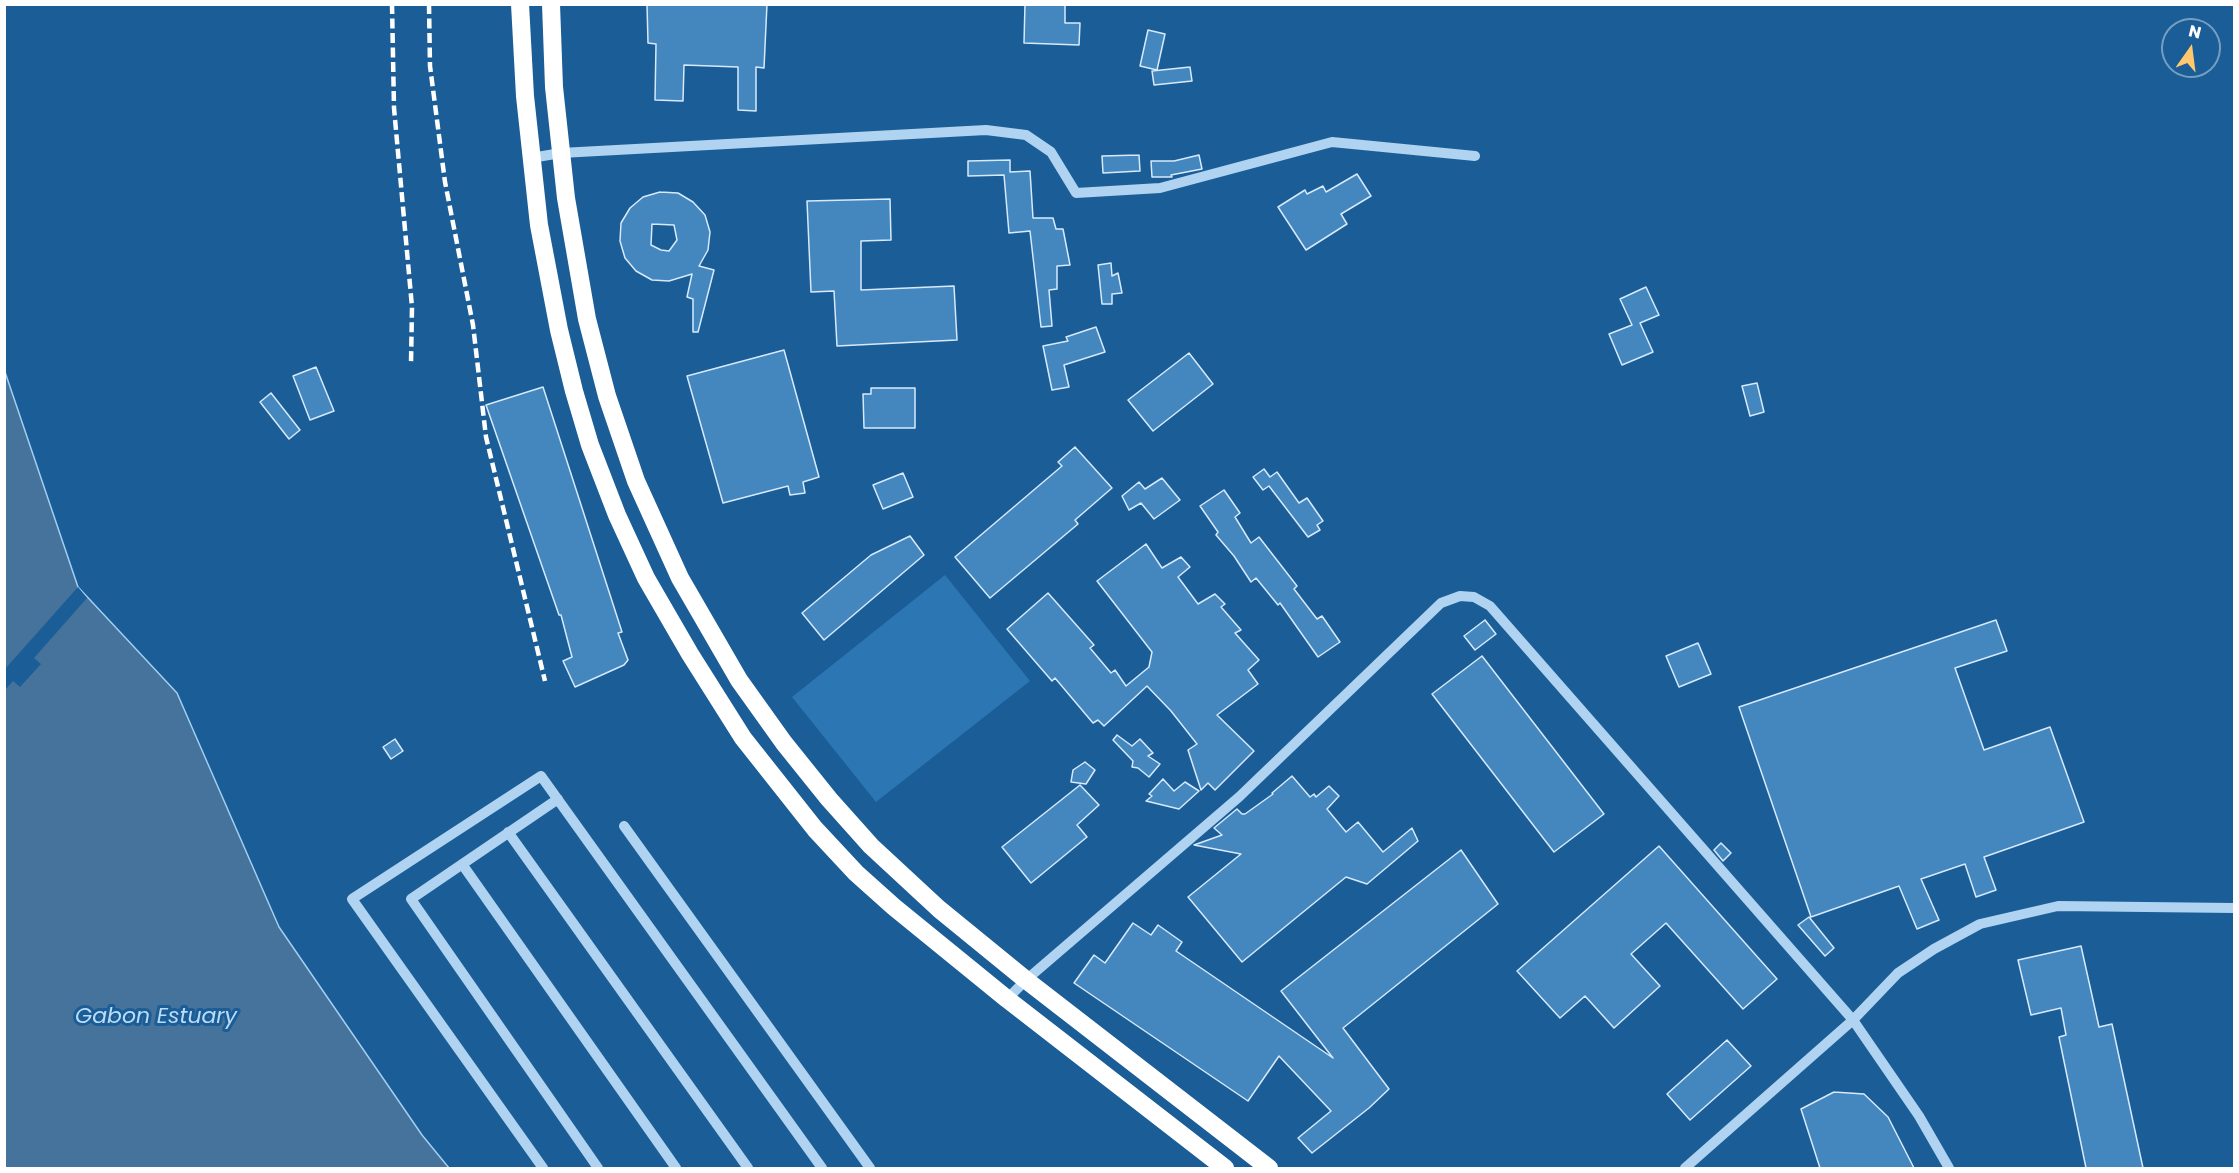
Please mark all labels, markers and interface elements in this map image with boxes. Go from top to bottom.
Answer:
north arrow [2161,18,2221,78]
text: N [2186,19,2204,45]
water label: Gabon Estuary [75,1004,237,1030]

